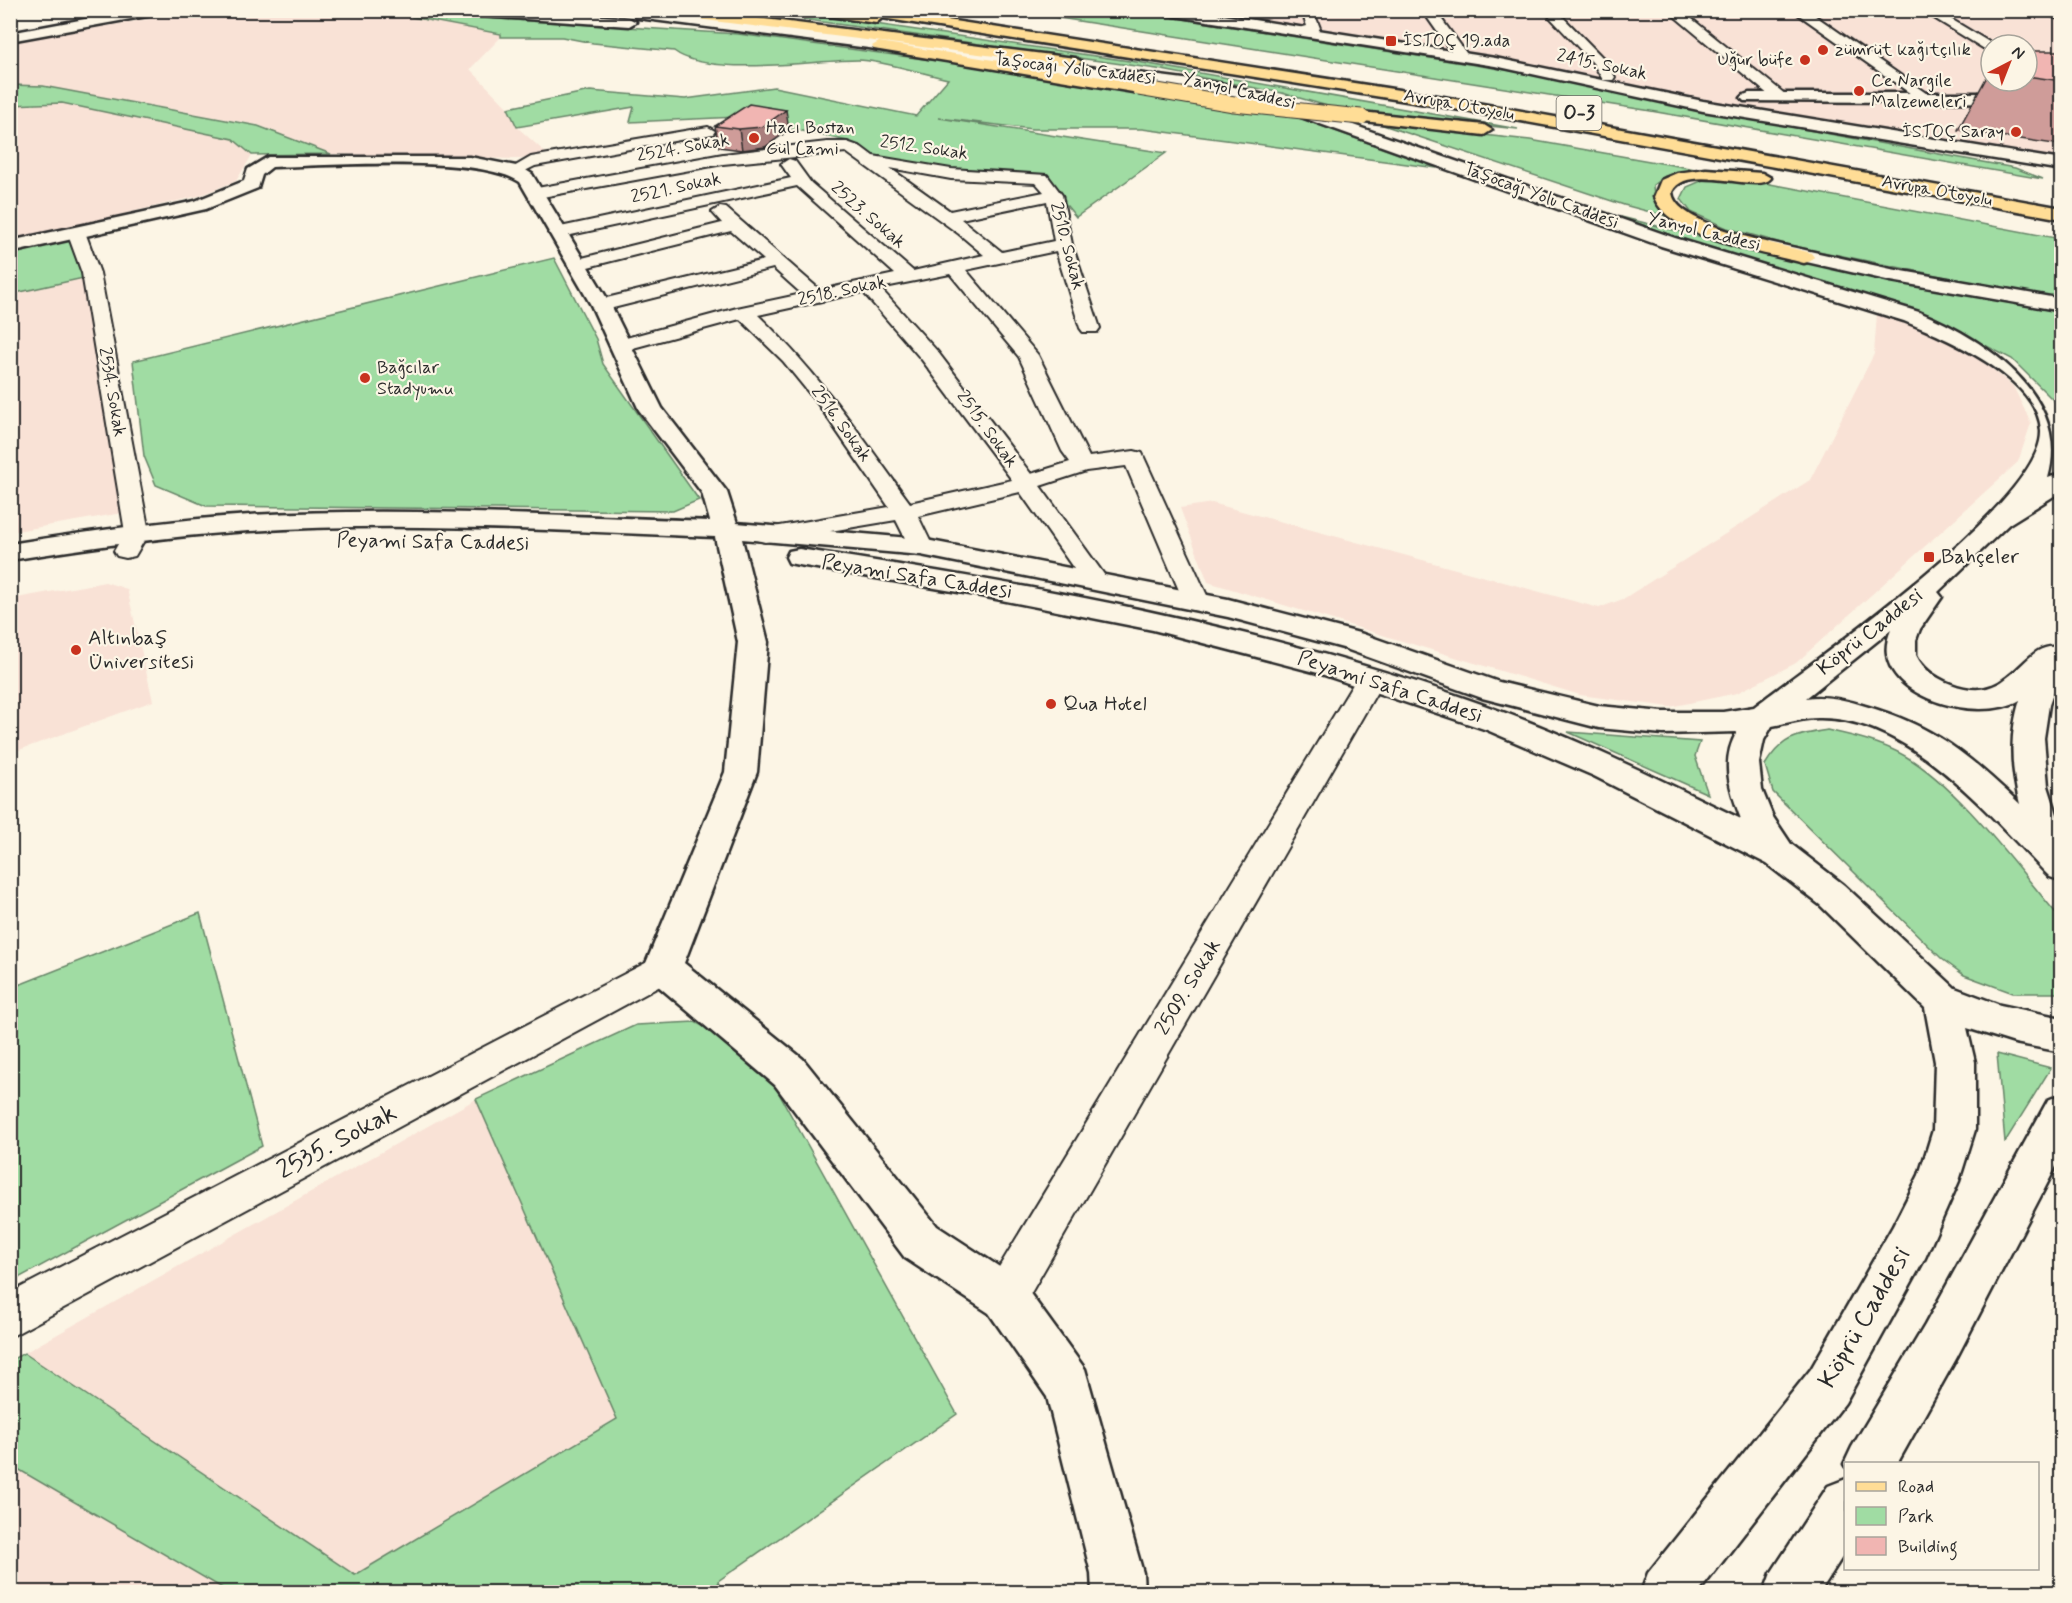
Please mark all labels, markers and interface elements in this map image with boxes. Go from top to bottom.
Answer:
place label: İSTOÇ 19.ada [1403,29,1510,53]
north arrow [1979,33,2039,93]
marker: İSTOÇ 19.ada [1384,34,1398,48]
place label: zümrüt kağıtçılık [1835,38,1971,62]
text: N [2007,42,2029,64]
marker: zümrüt kağıtçılık [1816,43,1830,57]
street label: 2415. Sokak [1555,44,1649,86]
street label: Taşocağı Yolu Caddesi [993,47,1157,91]
place label: Uğur büfe [1718,48,1793,72]
marker: Uğur büfe [1798,53,1812,67]
street label: Yanyol Caddesi [1180,66,1298,116]
place label: Ce Nargile Malzemeleri [1871,69,1966,114]
street label: Avrupa Otoyolu [1402,83,1516,127]
marker: Ce Nargile Malzemeleri [1852,84,1866,98]
road number: O-3 [1556,96,1602,130]
place label: Hacı Bostan Gül Cami [766,116,855,161]
place label: İSTOÇ Saray [1902,120,2004,144]
marker: İSTOÇ Saray [2009,125,2023,139]
street label: 2524. Sokak [635,128,731,168]
street label: 2512. Sokak [879,130,969,166]
marker: Hacı Bostan Gül Cami [747,131,761,145]
street label: Taşocağı Yolu Caddesi [1460,157,1622,235]
street label: 2521. Sokak [629,167,723,209]
street label: Avrupa Otoyolu [1880,169,1994,213]
street label: 2523. Sokak [826,176,910,254]
street label: 2510. Sokak [1044,200,1090,292]
street label: Yanyol Caddesi [1645,206,1763,258]
street label: 2518. Sokak [796,270,888,312]
street label: 2534. Sokak [92,345,132,439]
place label: Bağcılar Stadyumu [377,356,454,401]
marker: Bağcılar Stadyumu [358,371,372,385]
street label: 2516. Sokak [805,381,877,467]
street label: 2515. Sokak [951,385,1023,473]
street label: Peyami Safa Caddesi [336,526,530,558]
place label: Bahçeler [1941,543,2019,571]
street label: Peyami Safa Caddesi [820,548,1014,606]
marker: Bahçeler [1922,550,1936,564]
street label: Köprü Caddesi [1811,582,1929,682]
place label: Altınbaş Üniversitesi [88,624,194,676]
marker: Altınbaş Üniversitesi [69,643,83,657]
street label: Peyami Safa Caddesi [1294,644,1486,730]
place label: Qua Hotel [1063,690,1147,718]
marker: Qua Hotel [1044,697,1058,711]
street label: 2509. Sokak [1148,934,1228,1040]
street label: 2535. Sokak [271,1096,403,1188]
street label: Köprü Caddesi [1811,1241,1919,1395]
legend [1844,1462,2039,1570]
text: Road [1898,1475,1934,1499]
text: Park [1898,1505,1934,1529]
text: Building [1898,1535,1958,1561]

